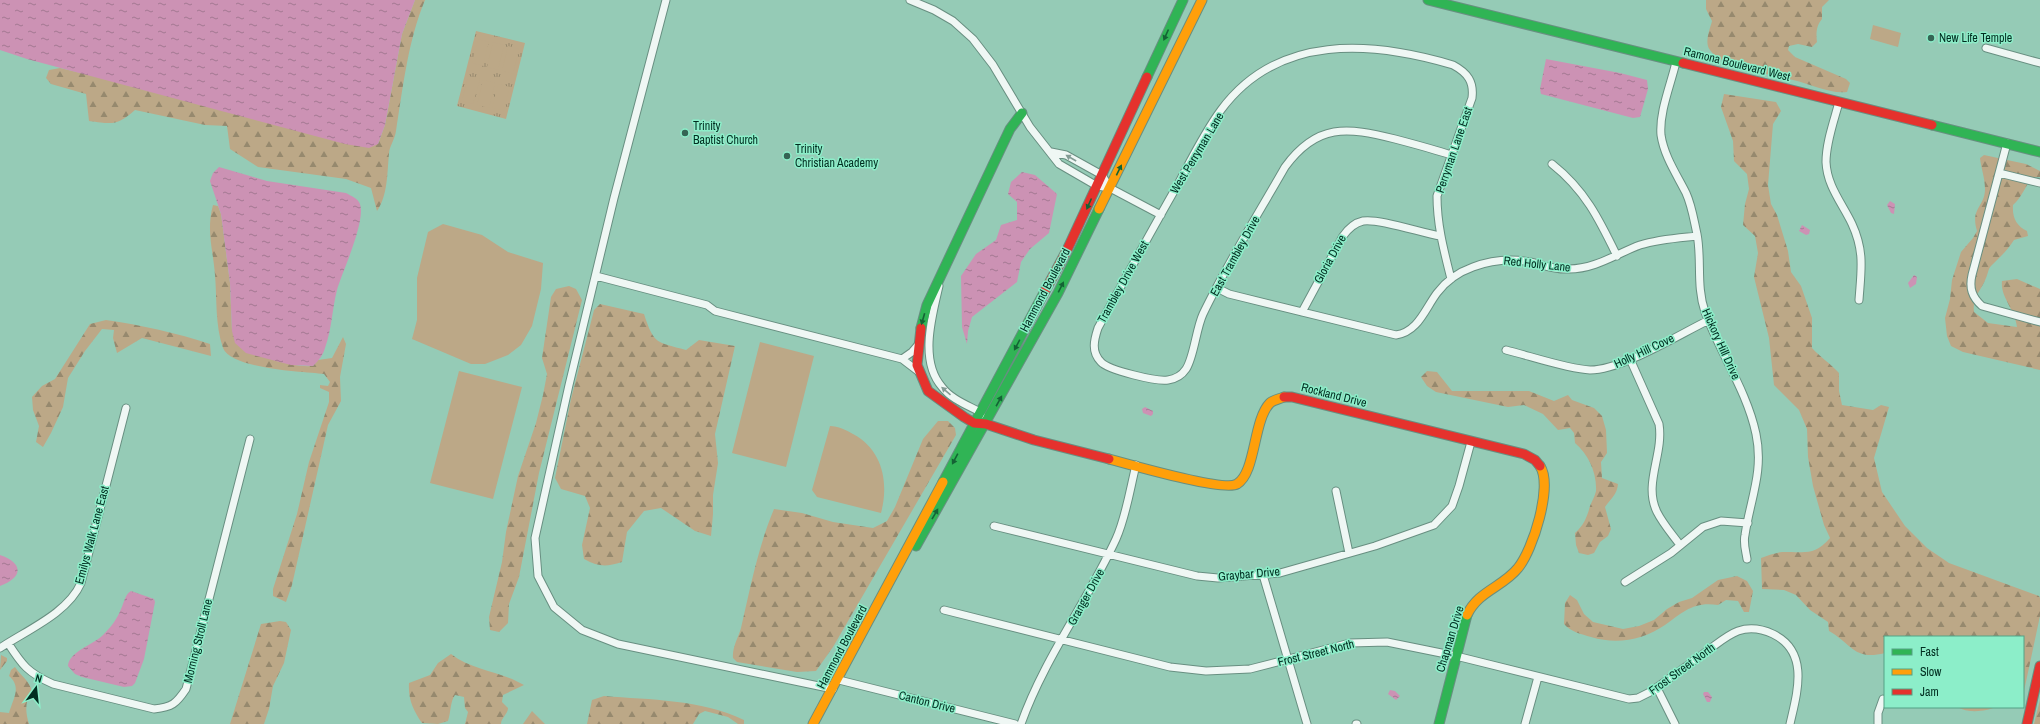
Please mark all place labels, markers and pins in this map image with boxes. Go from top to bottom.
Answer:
place label: New Life Temple [1939,30,2012,46]
marker: New Life Temple [1926,33,1936,43]
place label: Trinity Baptist Church [693,118,758,148]
marker: Trinity Baptist Church [680,128,690,138]
place label: Trinity Christian Academy [795,141,878,171]
marker: Trinity Christian Academy [782,151,792,161]

